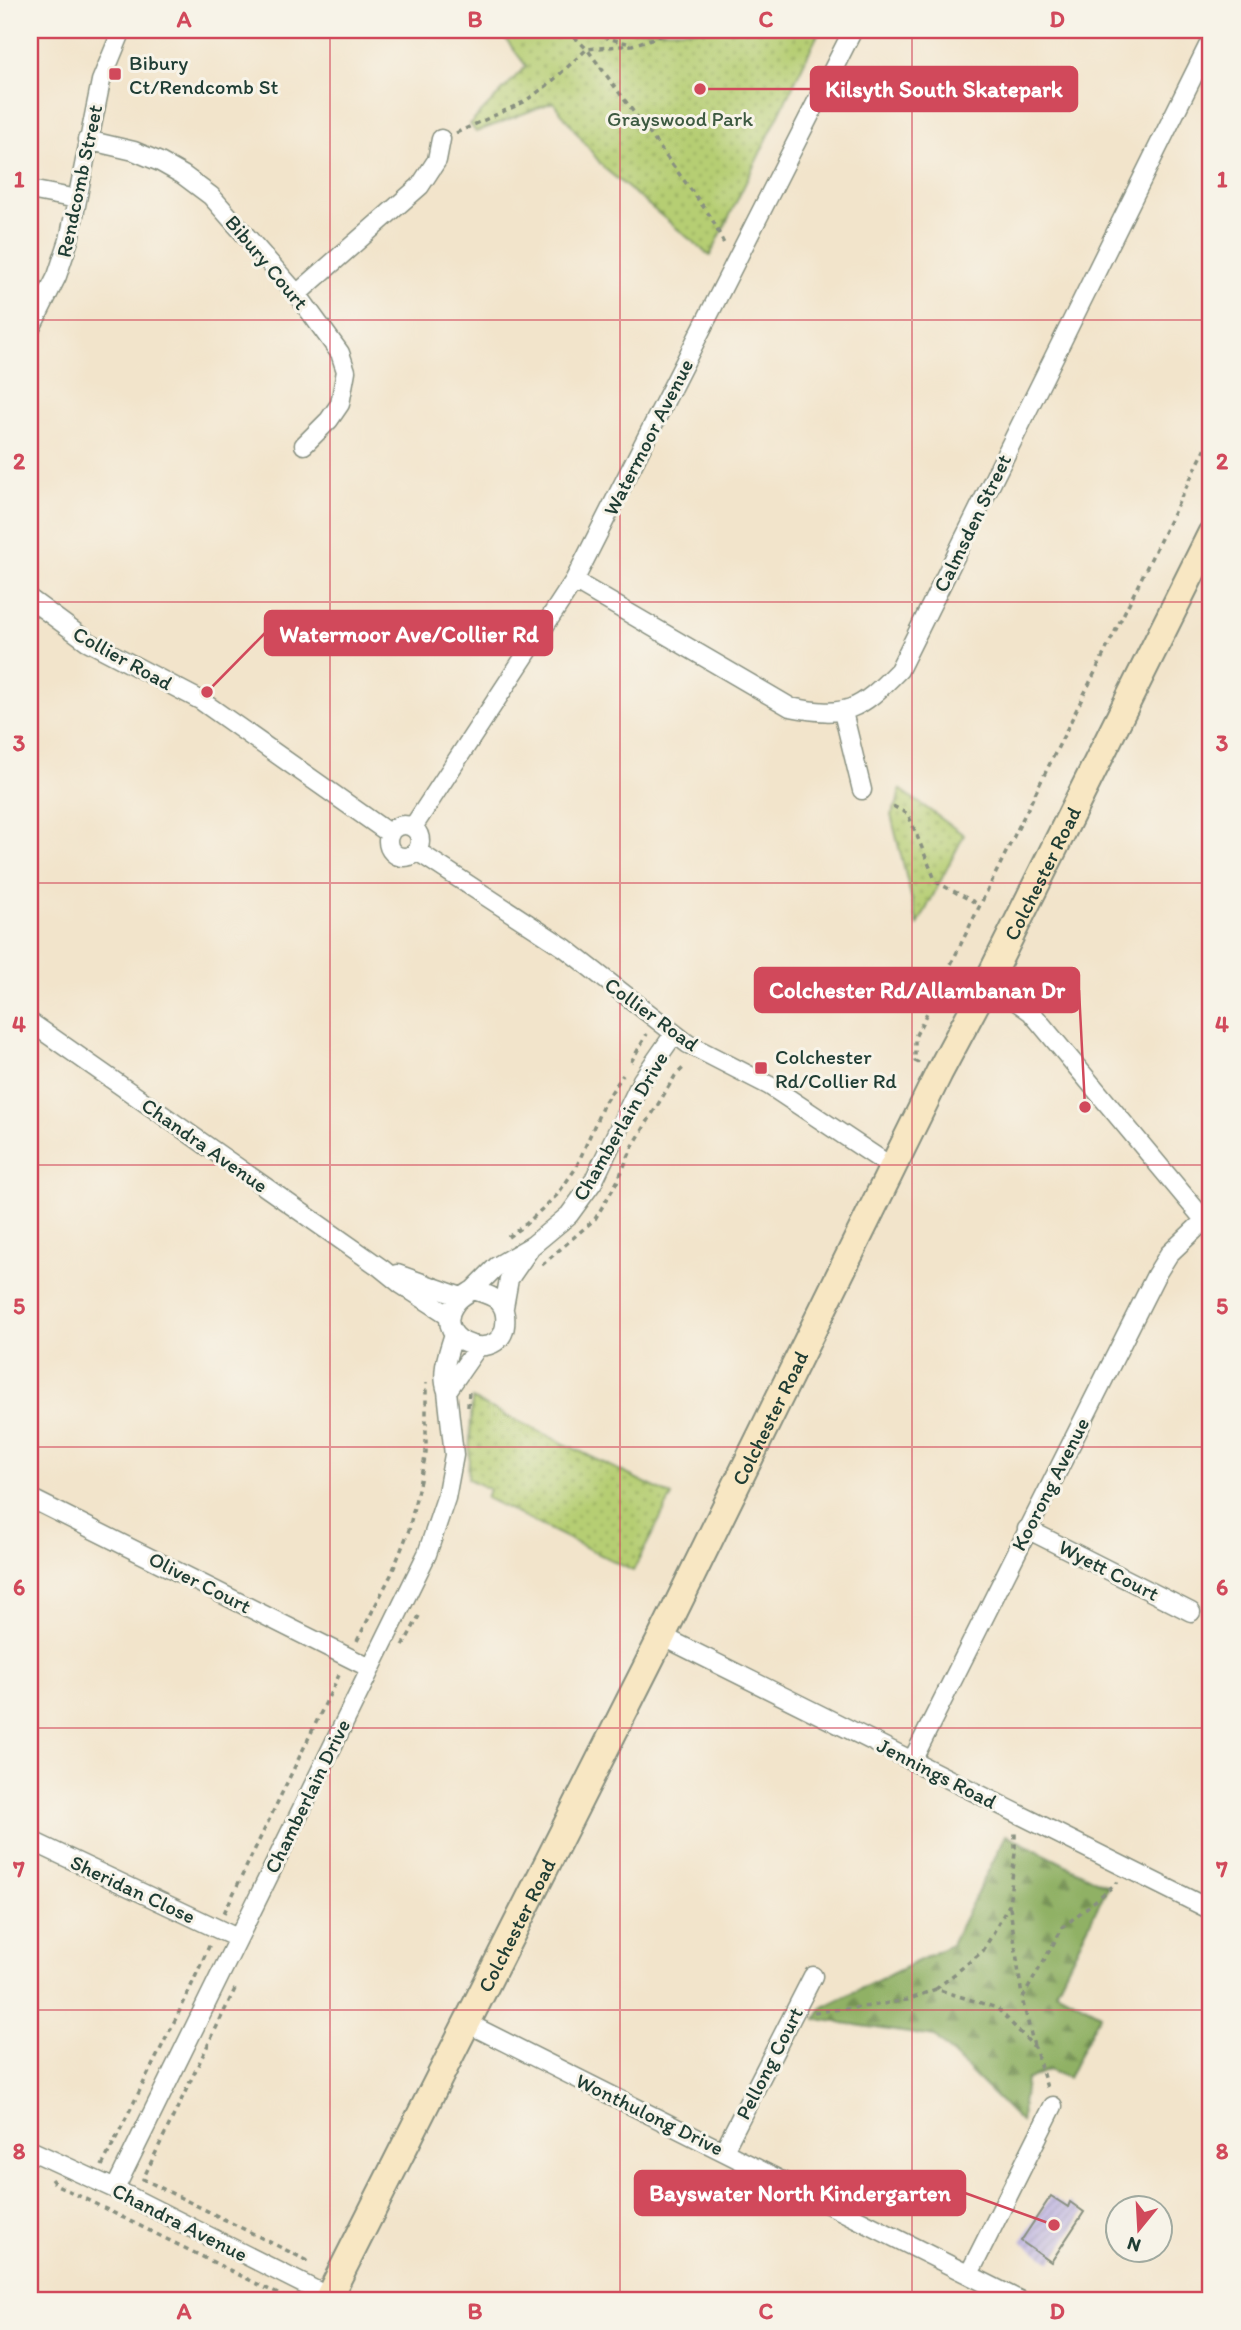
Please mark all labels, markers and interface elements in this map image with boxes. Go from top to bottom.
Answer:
text: A [176,5,192,33]
text: B [468,5,483,33]
text: C [759,5,774,33]
text: D [1049,5,1065,33]
place label: Bibury Ct/Rendcomb St [129,50,279,99]
marker: Bibury Ct/Rendcomb St [107,66,123,82]
callout: Kilsyth South Skatepark [811,67,1077,111]
text: Kilsyth South Skatepark [825,75,1064,103]
street label: Rendcomb Street [51,102,107,260]
park label: Grayswood Park [607,106,753,131]
text: 1 [14,165,25,193]
text: 1 [1217,165,1228,193]
street label: Bibury Court [220,210,314,315]
street label: Watermoor Avenue [598,354,698,520]
text: 2 [13,447,26,475]
text: 2 [1216,447,1229,475]
street label: Calmsden Street [928,450,1016,596]
callout: Watermoor Ave/Collier Rd [265,611,552,655]
street label: Collier Road [69,620,177,696]
text: Watermoor Ave/Collier Rd [279,620,539,648]
text: 3 [13,729,26,757]
text: 3 [1216,729,1229,757]
street label: Colchester Road [998,802,1086,944]
callout: Colchester Rd/Allambanan Dr [755,968,1079,1012]
street label: Collier Road [600,972,704,1057]
text: Colchester Rd/Allambanan Dr [769,976,1066,1004]
text: 4 [12,1010,26,1038]
text: 4 [1215,1010,1229,1038]
place label: Colchester Rd/Collier Rd [775,1044,897,1093]
street label: Chamberlain Drive [567,1047,673,1205]
marker: Colchester Rd/Collier Rd [753,1060,769,1076]
street label: Chandra Avenue [137,1092,273,1198]
text: 5 [13,1292,25,1320]
text: 5 [1216,1292,1228,1320]
street label: Colchester Road [726,1346,813,1489]
street label: Koorong Avenue [1006,1413,1094,1555]
street label: Wyett Court [1055,1534,1164,1606]
street label: Oliver Court [145,1546,255,1618]
text: 6 [13,1573,25,1601]
text: 6 [1216,1573,1228,1601]
street label: Chamberlain Drive [259,1715,355,1877]
street label: Jennings Road [873,1732,1002,1814]
street label: Sheridan Close [67,1849,199,1929]
street label: Colchester Road [472,1854,561,1996]
text: 7 [12,1855,25,1883]
text: 7 [1215,1855,1228,1883]
street label: Pellong Court [730,2002,808,2123]
street label: Wonthulong Drive [572,2067,728,2161]
text: 8 [13,2137,26,2165]
text: 8 [1216,2137,1229,2165]
callout: Bayswater North Kindergarten [635,2171,965,2215]
street label: Chandra Avenue [108,2177,252,2267]
text: Bayswater North Kindergarten [649,2179,952,2207]
north arrow [1104,2194,1174,2264]
text: N [1124,2232,1144,2258]
text: A [176,2297,192,2325]
text: B [468,2297,483,2325]
text: C [759,2297,774,2325]
text: D [1049,2297,1065,2325]

